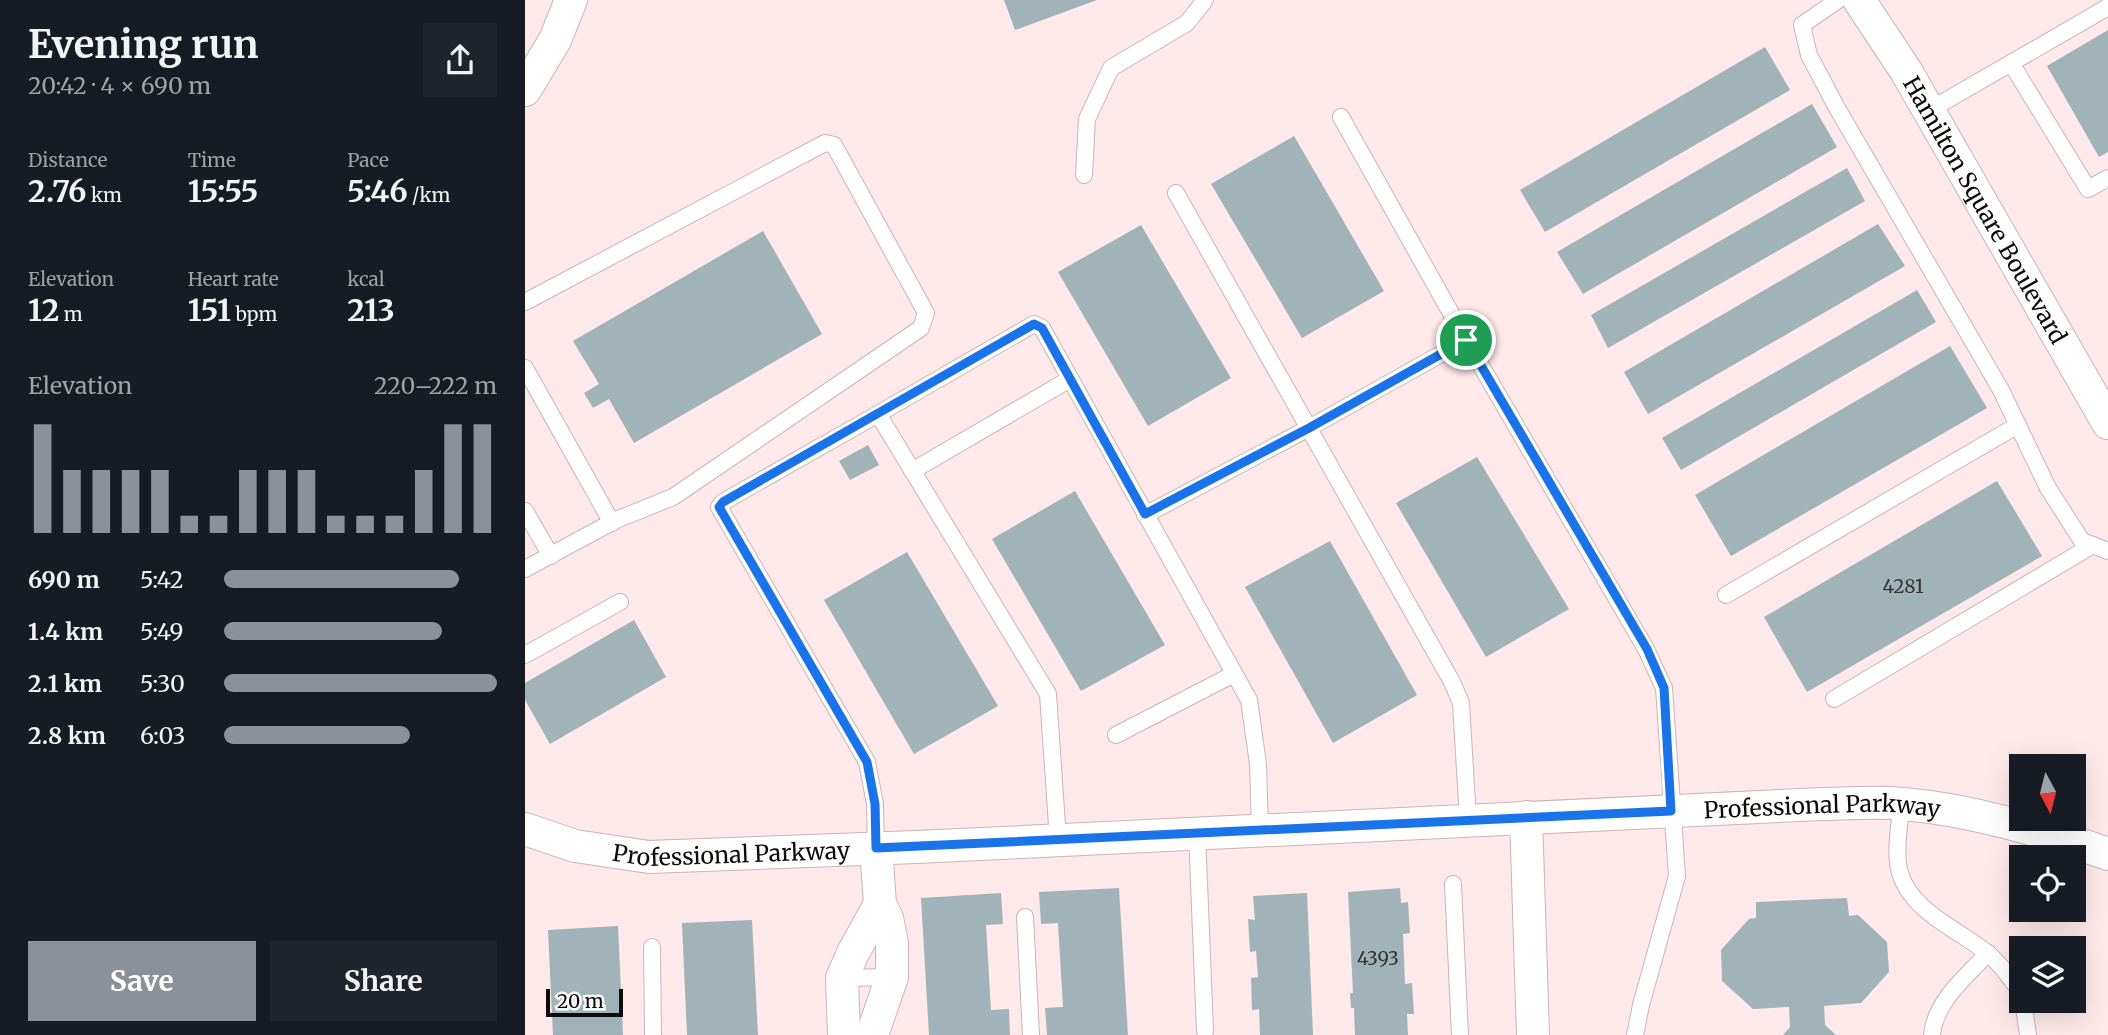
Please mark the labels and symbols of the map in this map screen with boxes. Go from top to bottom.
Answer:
street label: Hamilton Square Boulevard [1897,71,2074,349]
pin [1436,310,1496,370]
house number: 4281 [1882,574,1924,598]
north arrow [2009,754,2086,831]
street label: Professional Parkway [1703,788,1943,824]
street label: Professional Parkway [611,835,851,872]
house number: 4393 [1357,946,1399,970]
scale bar [546,986,623,1018]

